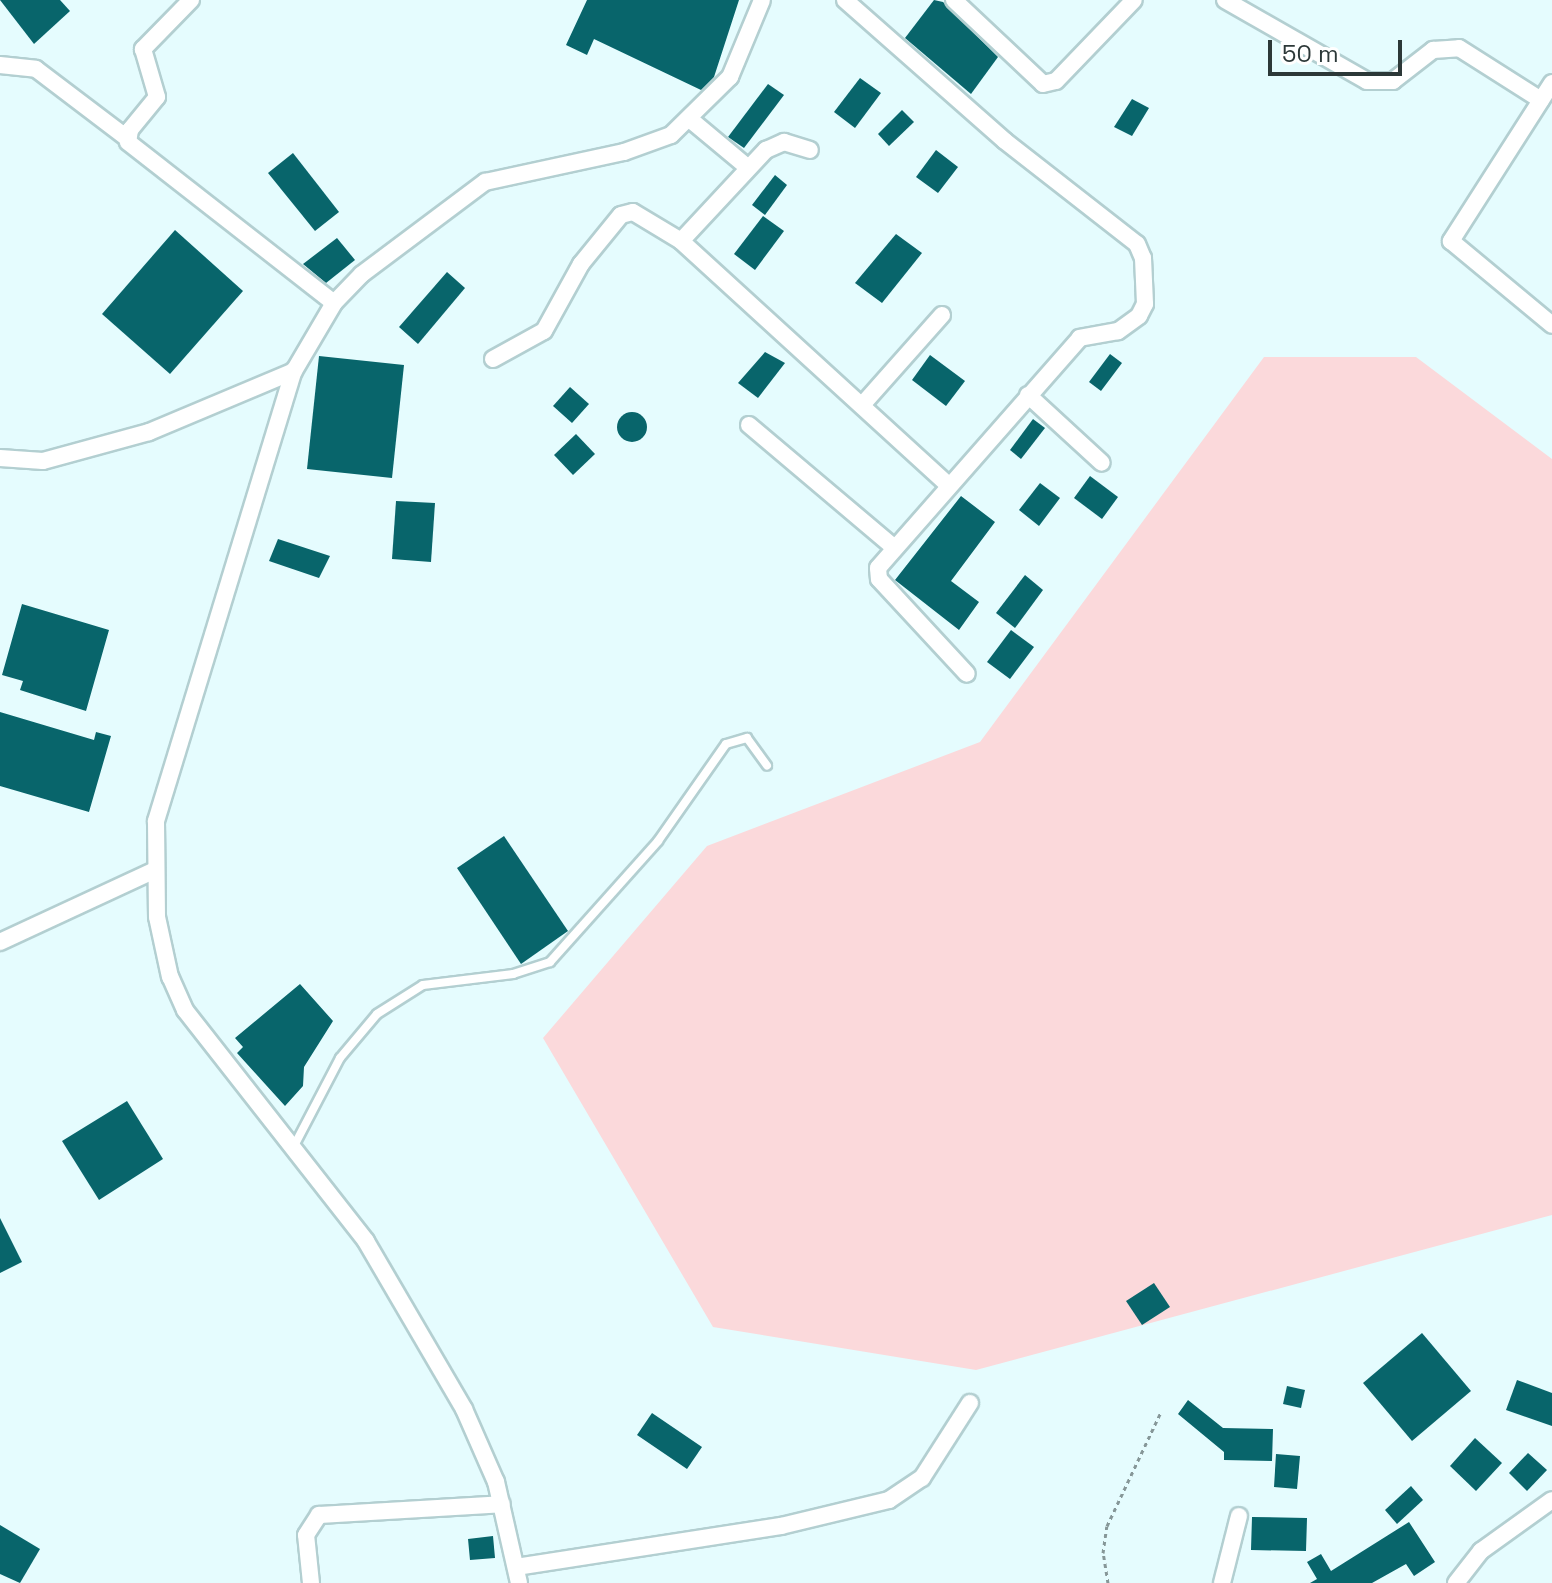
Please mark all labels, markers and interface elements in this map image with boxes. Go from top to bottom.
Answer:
scale bar [1272,24,1406,74]
text: 50 m [1282,38,1339,69]

